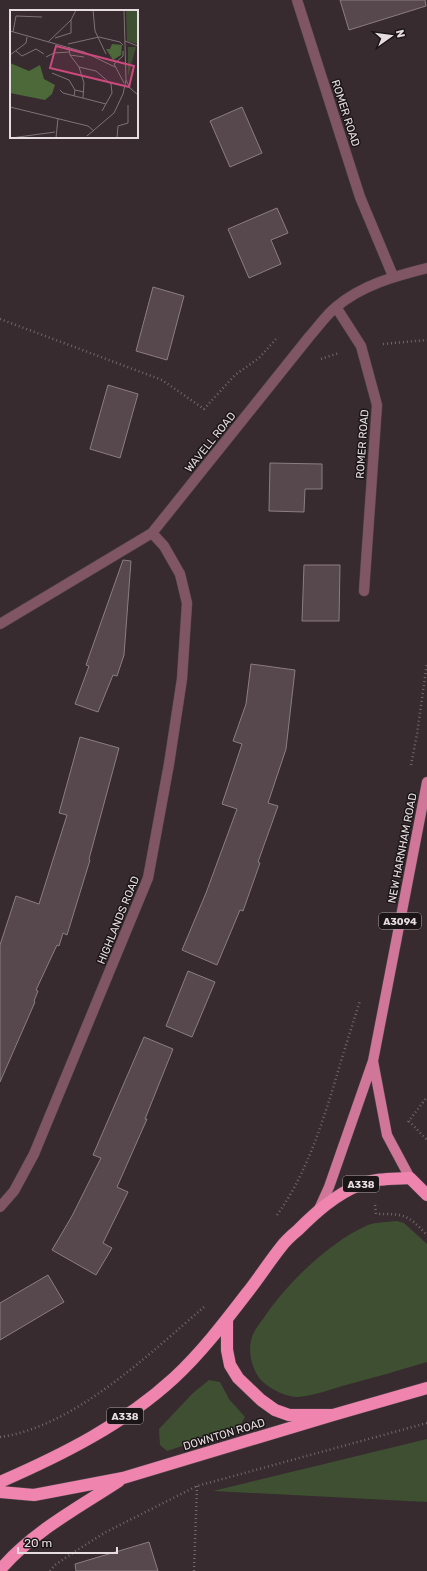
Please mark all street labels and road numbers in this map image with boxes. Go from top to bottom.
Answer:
street label: ROMER ROAD [329,78,362,148]
street label: ROMER ROAD [354,409,371,479]
street label: WAVELL ROAD [182,410,239,475]
street label: NEW HARNHAM ROAD [385,792,420,904]
street label: HIGHLANDS ROAD [95,874,142,966]
road number: A3094 [379,913,421,929]
road number: A338 [343,1176,379,1192]
road number: A338 [107,1408,143,1424]
street label: DOWNTON ROAD [182,1416,267,1453]

